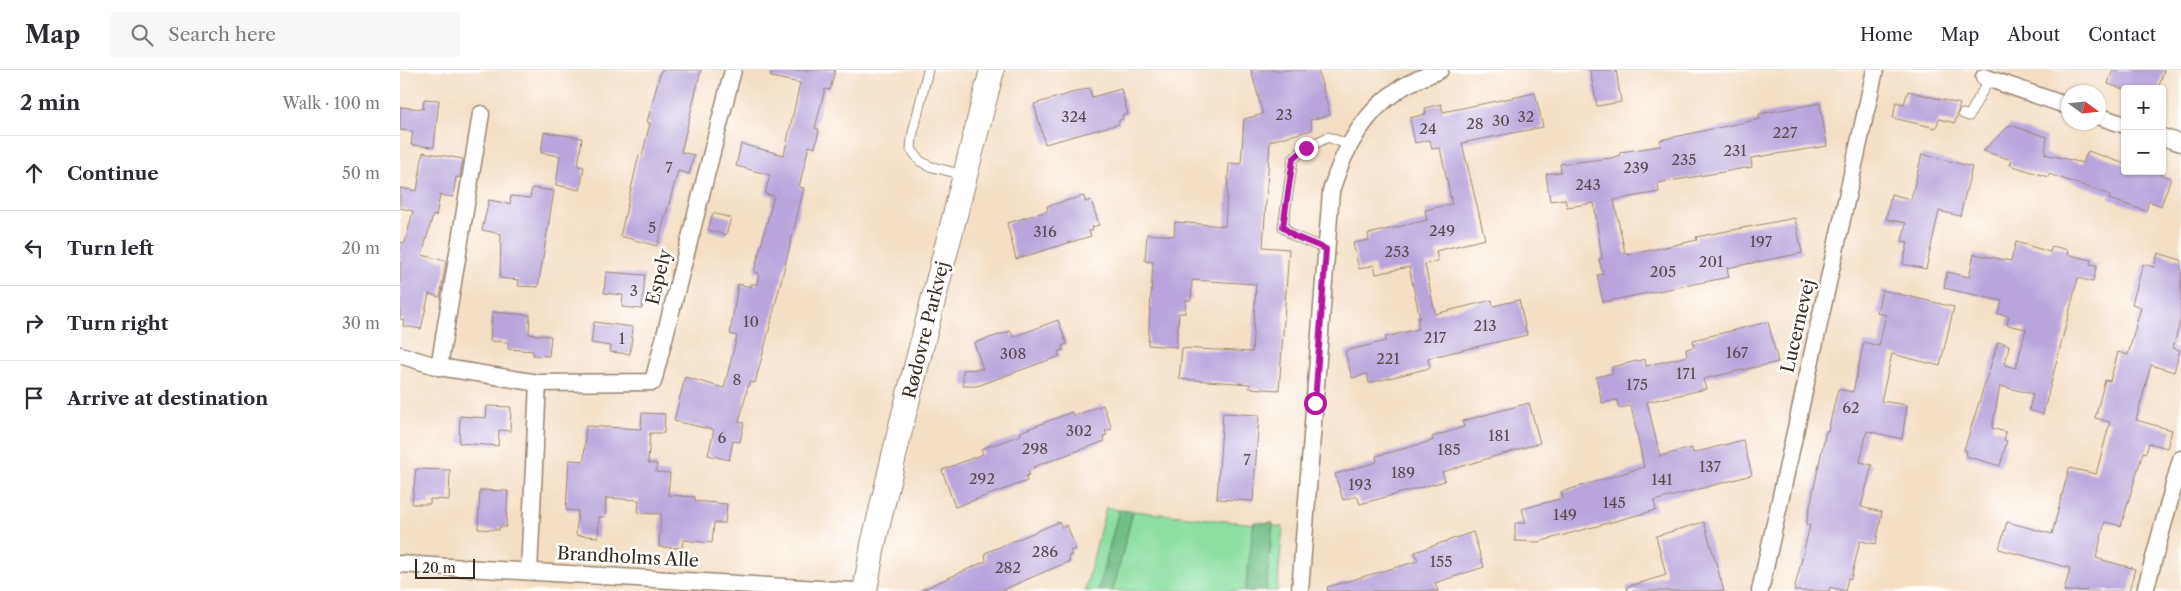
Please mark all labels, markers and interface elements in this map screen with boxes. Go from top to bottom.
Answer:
search box [110,12,460,57]
text: Map [25,20,80,49]
icon: search [128,21,156,49]
text: Search here [168,23,276,46]
text: Home [1860,24,1913,46]
text: Map [1941,24,1979,46]
text: About [2007,24,2060,46]
text: Contact [2088,24,2156,46]
north arrow [2061,85,2106,130]
map controls [2121,85,2166,175]
button: + [2121,85,2166,130]
text: 2 min [20,90,80,115]
text: Walk · 100 m [283,93,380,113]
house number: 23 [1276,105,1292,124]
house number: 324 [1061,107,1087,126]
house number: 32 [1518,107,1534,126]
house number: 30 [1492,111,1510,130]
house number: 28 [1466,114,1484,133]
house number: 24 [1419,119,1437,138]
house number: 227 [1773,123,1798,142]
button: − [2121,130,2166,175]
route end [1295,137,1318,160]
house number: 231 [1723,141,1747,160]
house number: 235 [1671,150,1697,169]
house number: 7 [665,158,673,177]
house number: 239 [1623,158,1649,177]
icon: ahead [20,159,48,187]
text: Continue [67,162,159,185]
text: 50 m [342,163,380,183]
house number: 243 [1575,175,1601,194]
house number: 5 [648,218,656,237]
house number: 249 [1429,221,1455,240]
house number: 316 [1033,222,1057,241]
house number: 197 [1750,232,1773,251]
icon: left [20,234,48,262]
text: Turn left [67,237,154,260]
text: 20 m [341,238,380,258]
house number: 253 [1384,242,1410,261]
street label: Espely [641,246,677,307]
house number: 201 [1699,252,1724,271]
street label: Rødovre Parkvej [898,259,954,401]
house number: 205 [1650,262,1676,281]
street label: Lucernevej [1777,277,1819,375]
house number: 3 [630,281,638,300]
icon: right [20,309,48,337]
text: Turn right [67,312,168,335]
house number: 10 [743,312,759,331]
text: 30 m [342,313,380,333]
house number: 213 [1473,316,1497,335]
house number: 217 [1424,328,1447,347]
house number: 1 [619,329,626,348]
house number: 167 [1726,343,1749,362]
house number: 308 [1000,344,1026,363]
house number: 221 [1376,349,1400,368]
house number: 171 [1676,364,1697,383]
house number: 8 [733,370,742,389]
house number: 175 [1626,375,1648,394]
icon: arrive [20,384,48,412]
text: Arrive at destination [67,387,268,410]
route start [1304,392,1327,415]
house number: 62 [1842,398,1860,417]
house number: 302 [1066,421,1092,440]
house number: 181 [1488,426,1510,445]
house number: 6 [718,428,727,447]
house number: 298 [1022,439,1048,458]
house number: 185 [1437,440,1461,459]
house number: 7 [1243,450,1251,469]
house number: 137 [1699,457,1722,476]
house number: 189 [1391,463,1415,482]
house number: 292 [969,469,995,488]
house number: 141 [1651,470,1673,489]
house number: 193 [1348,475,1372,494]
house number: 145 [1602,493,1626,512]
house number: 149 [1553,505,1577,524]
street label: Brandholms Alle [556,542,700,572]
house number: 286 [1032,542,1058,561]
house number: 155 [1430,552,1452,571]
scale bar [415,556,475,579]
house number: 282 [995,558,1021,577]
text: 20 m [422,559,456,577]

